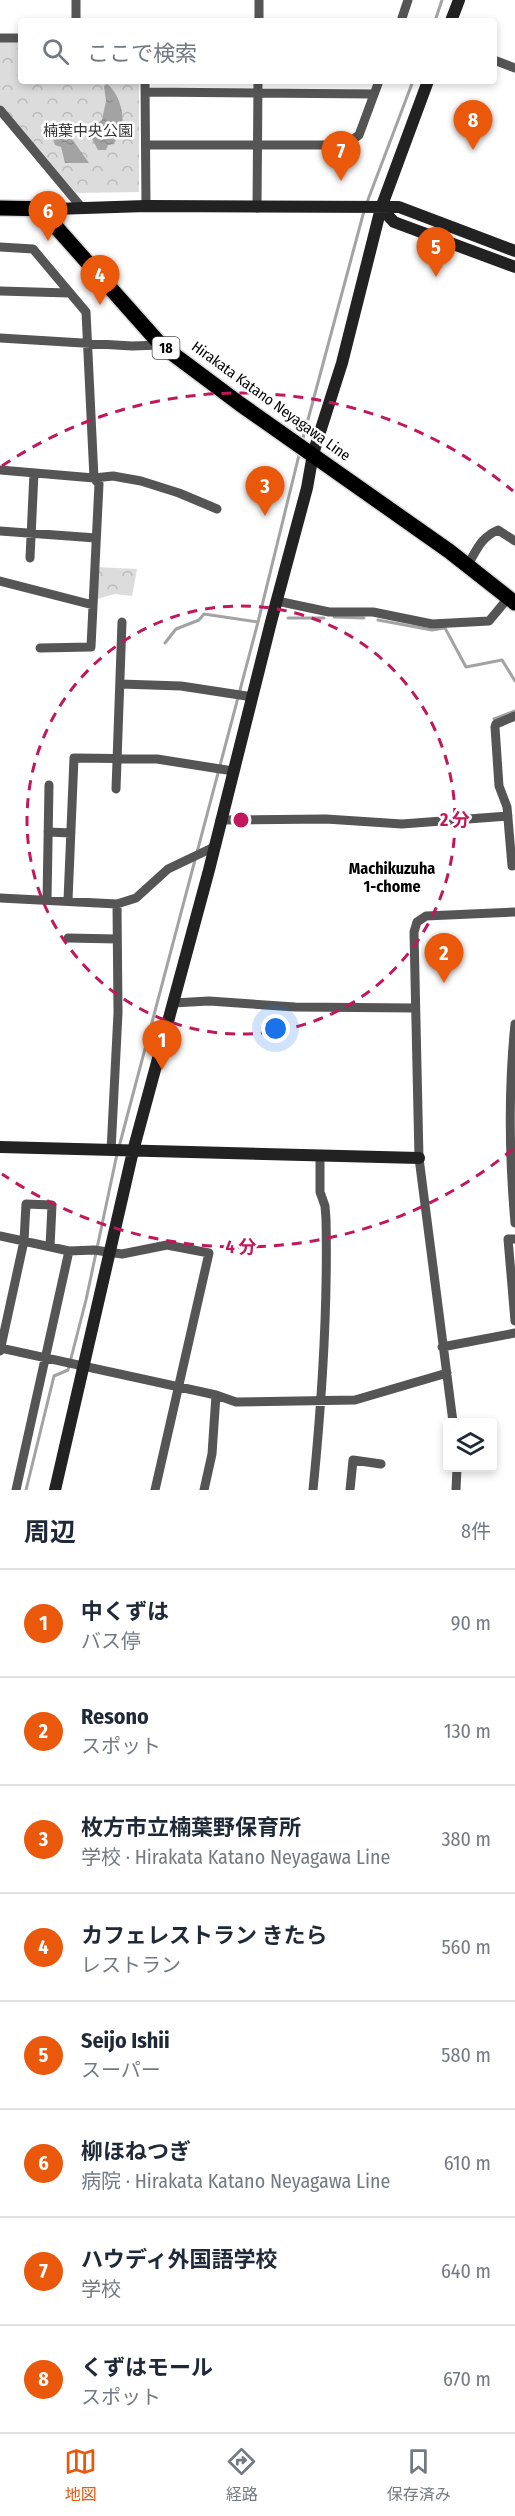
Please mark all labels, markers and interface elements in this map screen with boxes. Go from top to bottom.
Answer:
search box [18,18,497,84]
icon: search [39,35,72,68]
text: ここで検索 [87,40,197,67]
pin: 8 [454,100,492,150]
park label: 楠葉中央公園 [43,122,133,140]
pin: 7 [322,132,360,181]
pin: 6 [28,192,68,241]
pin: 5 [416,228,456,277]
pin: 4 [80,256,120,305]
road number: 18 [152,337,180,359]
street label: Hirakata Katano Neyagawa Line [188,337,354,465]
pin: 3 [246,466,284,516]
text: 2 分 [439,809,470,831]
centre of rings [231,810,251,830]
district label: Machikuzuha 1-chome [349,859,435,896]
pin: 2 [424,934,464,983]
your location [261,1014,290,1043]
pin: 1 [142,1020,182,1070]
text: 4 分 [226,1236,257,1258]
map controls [443,1418,497,1472]
button: layers [443,1418,497,1472]
text: 周辺 [24,1517,76,1548]
text: 8件 [461,1519,491,1543]
text: 中くずは [81,1598,169,1625]
text: 1 [39,1611,48,1635]
text: 90 m [451,1611,491,1635]
text: バス停 [81,1629,141,1653]
text: Resono [81,1703,149,1730]
text: 2 [39,1719,48,1743]
text: 130 m [444,1719,491,1743]
text: スポット [81,1734,161,1758]
text: 枚方市立楠葉野保育所 [81,1814,301,1841]
text: 3 [39,1827,48,1851]
text: 380 m [441,1827,491,1851]
text: 学校 · Hirakata Katano Neyagawa Line [81,1845,390,1869]
text: カフェレストラン きたら [81,1922,328,1949]
text: 4 [38,1935,49,1959]
text: 560 m [441,1935,491,1959]
text: レストラン [81,1953,181,1977]
text: Seijo Ishii [81,2027,170,2054]
text: 5 [39,2043,48,2067]
text: 580 m [441,2043,491,2067]
text: スーパー [81,2058,161,2082]
text: 柳ほねつぎ [81,2138,191,2165]
text: 6 [38,2151,49,2175]
text: 610 m [444,2151,491,2175]
text: 病院 · Hirakata Katano Neyagawa Line [81,2169,390,2193]
text: ハウディ外国語学校 [81,2246,277,2273]
text: 7 [39,2259,48,2283]
text: 640 m [441,2259,491,2283]
text: 学校 [81,2277,121,2301]
text: くずはモール [81,2354,213,2381]
text: 8 [38,2367,49,2391]
text: 670 m [443,2367,491,2391]
text: スポット [81,2385,161,2409]
tab: 地図 [64,2445,97,2505]
tab: 経路 [225,2445,258,2505]
tab: 保存済み [387,2445,451,2505]

